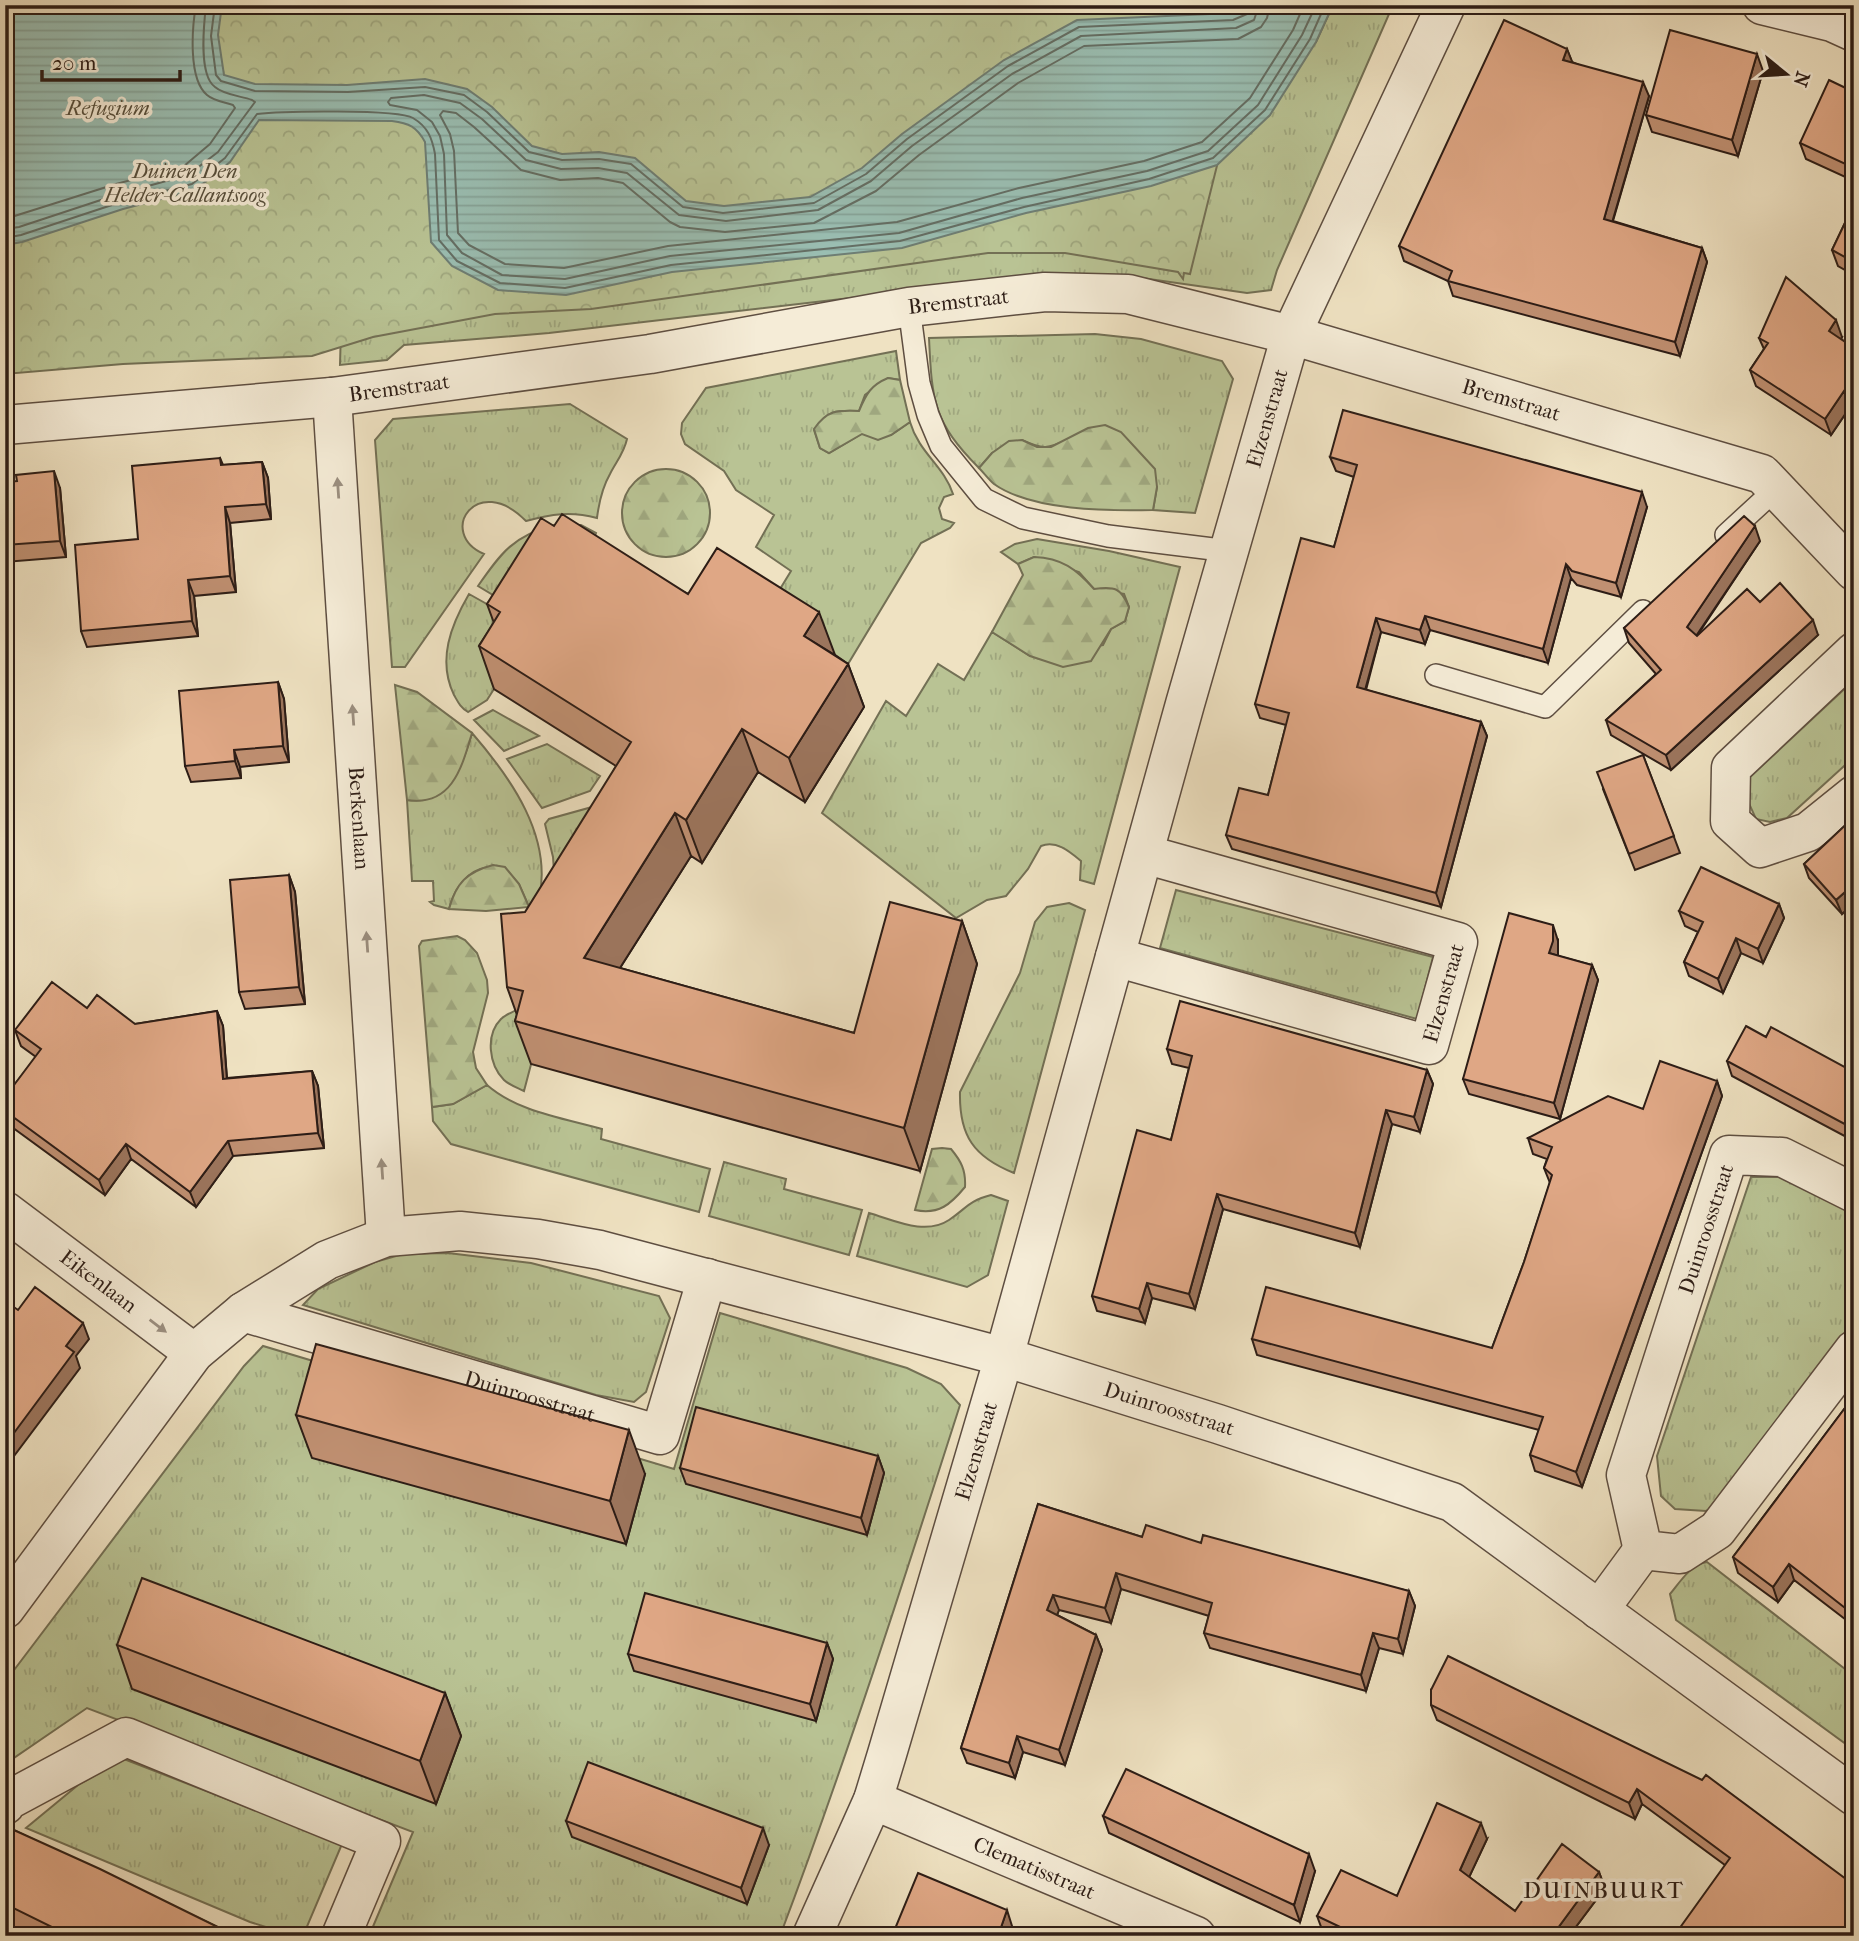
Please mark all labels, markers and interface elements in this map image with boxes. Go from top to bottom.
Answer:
scale bar [42,38,180,82]
north arrow [1750,38,1820,108]
text: 20 m [52,51,97,75]
text: N [1788,69,1814,90]
park label: Refugium [64,96,150,120]
park label: Duinen Den Helder-Callantsoog [104,159,266,207]
street label: Bremstraat [907,284,1011,319]
street label: Elzenstraat [1242,366,1293,470]
street label: Bremstraat [347,369,452,407]
street label: Bremstraat [1459,374,1564,426]
one-way arrow [332,477,343,499]
one-way arrow [347,704,358,726]
street label: Berkenlaan [344,766,374,870]
one-way arrow [362,931,373,953]
street label: Elzenstraat [1418,940,1469,1045]
one-way arrow [376,1158,387,1180]
street label: Duinroosstraat [1674,1160,1738,1297]
street label: Eikenlaan [56,1245,142,1318]
one-way arrow [148,1318,166,1333]
street label: Duinroosstraat [461,1366,599,1427]
street label: Duinroosstraat [1101,1377,1238,1441]
street label: Elzenstraat [950,1398,1002,1503]
street label: Clematisstraat [970,1832,1099,1904]
district label: DUINBUURT [1523,1877,1685,1904]

